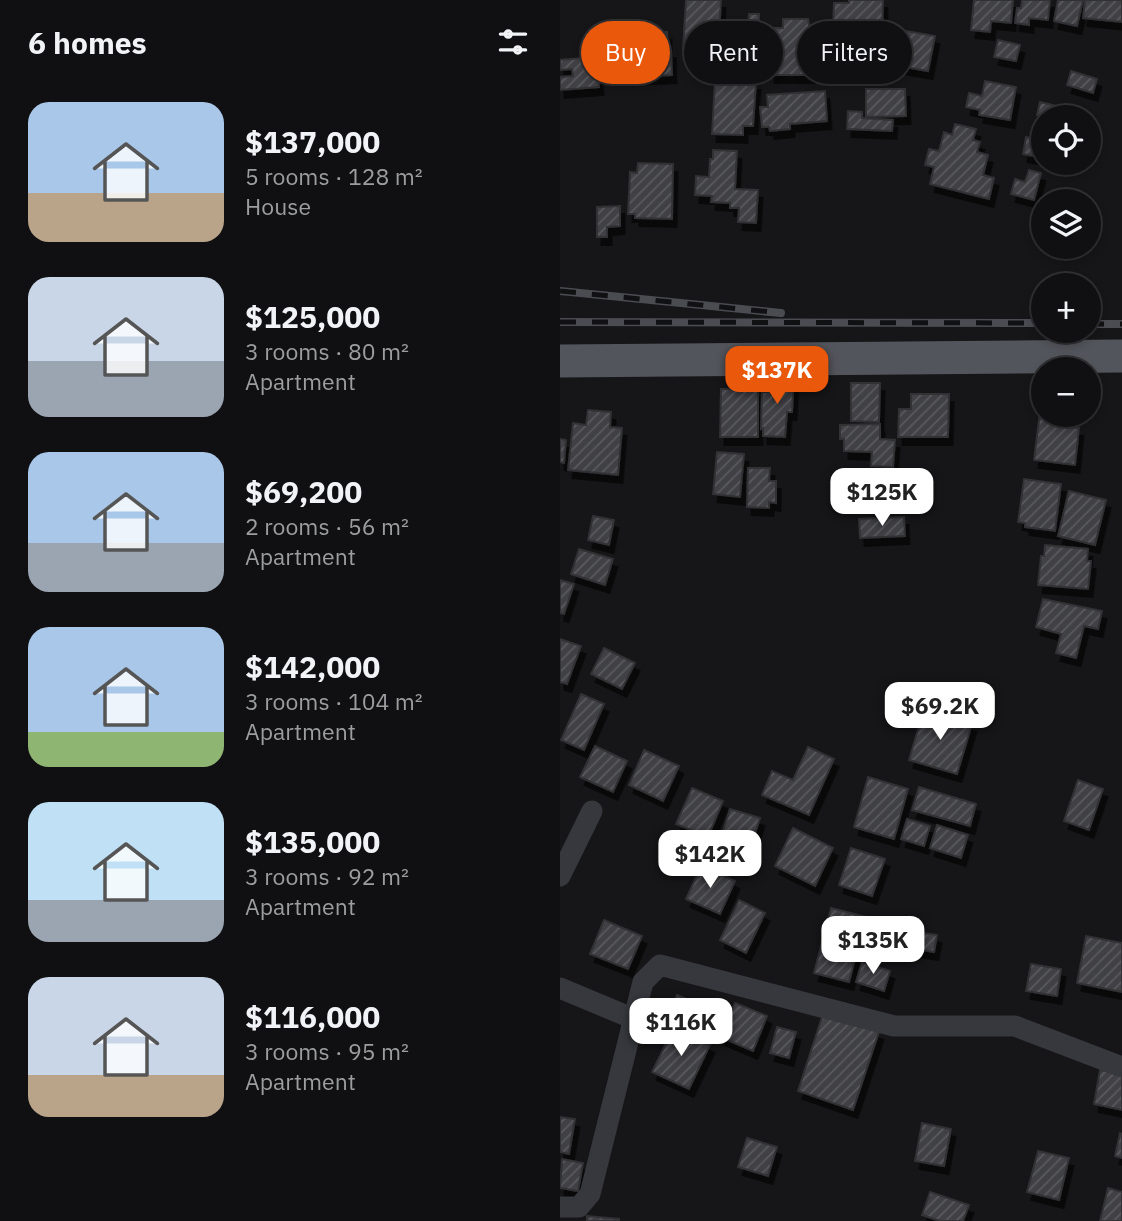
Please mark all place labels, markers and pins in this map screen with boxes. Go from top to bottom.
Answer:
pin: $137K [728,346,826,406]
pin: $125K [833,468,931,528]
pin: $69.2K [883,682,997,742]
pin: $142K [661,830,759,890]
pin: $135K [824,916,922,976]
pin: $116K [632,998,730,1058]

